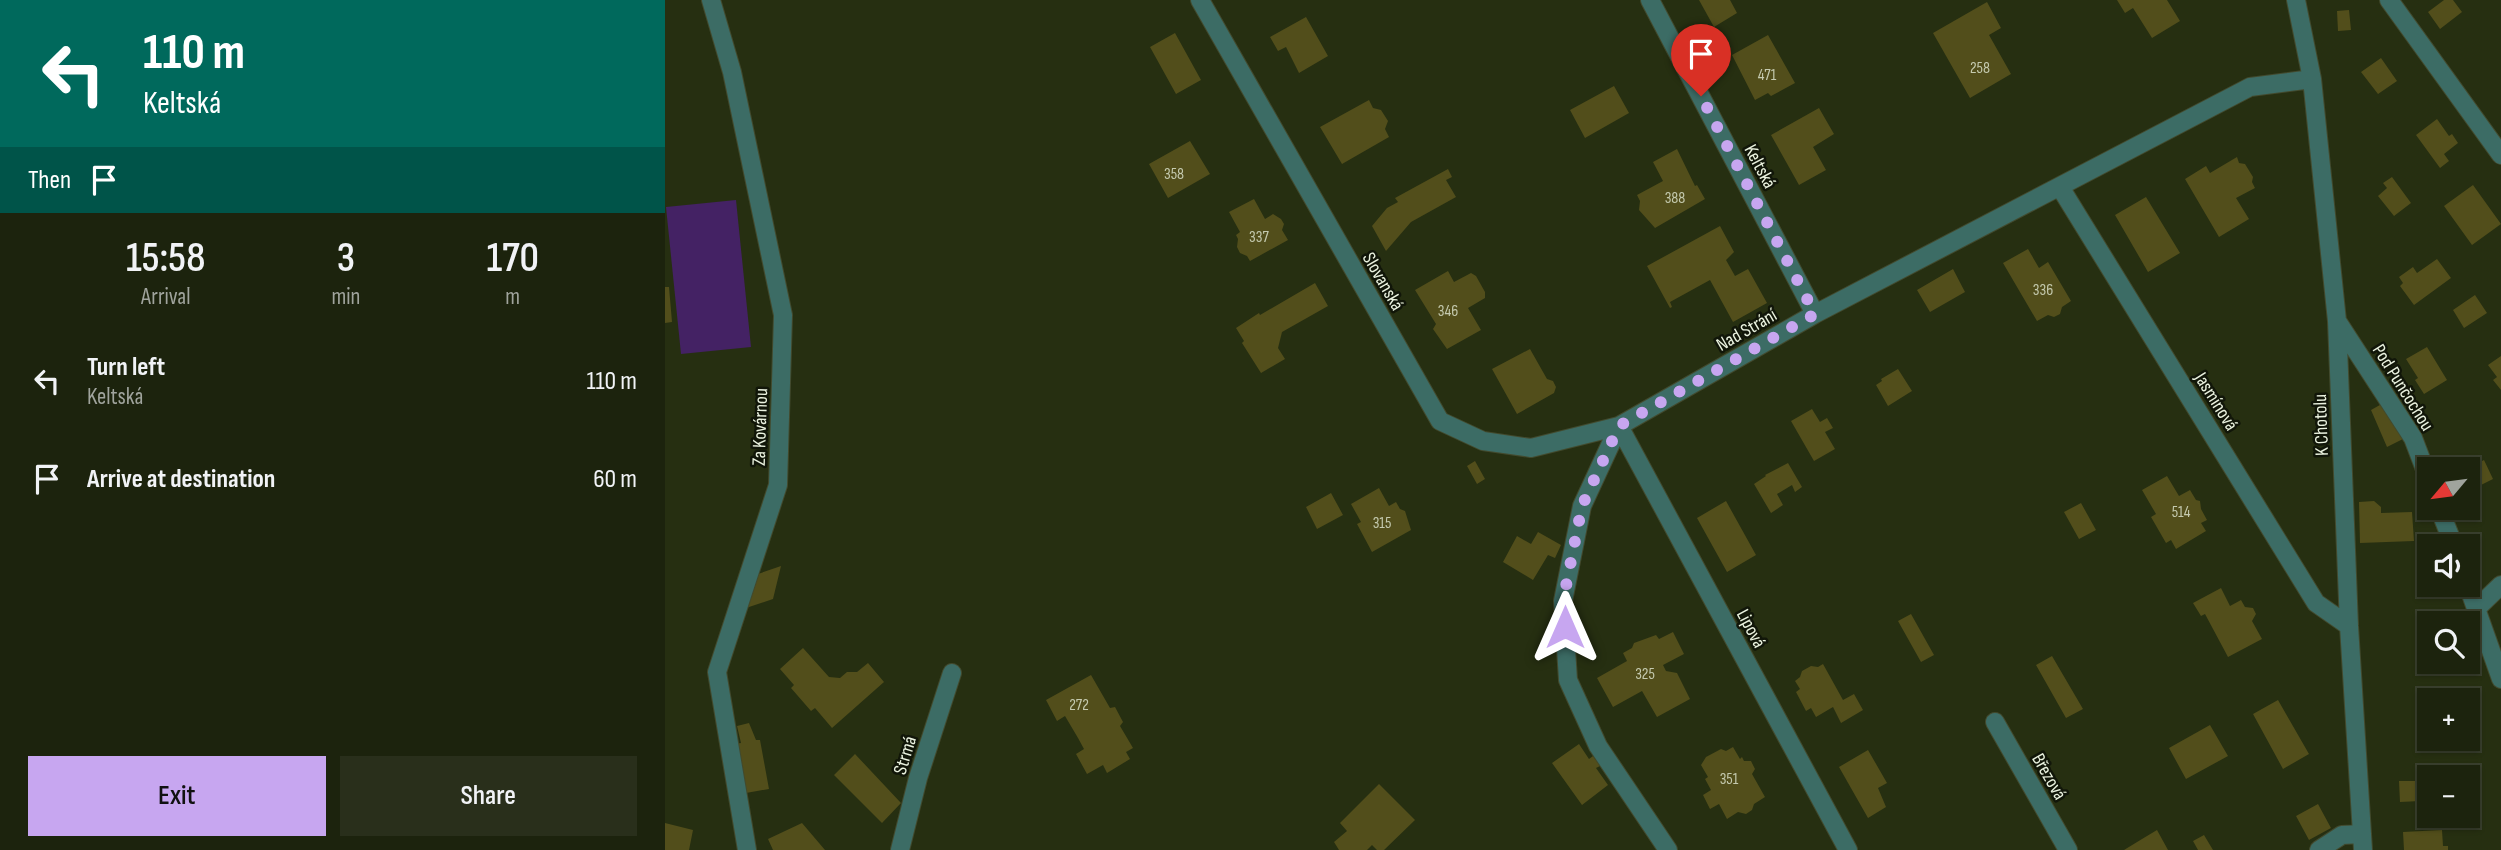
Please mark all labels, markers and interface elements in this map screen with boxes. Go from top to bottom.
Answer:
text: 110 m [143,24,245,83]
pin [1671,24,1731,96]
icon: left [28,28,119,119]
icon: arrive [1682,35,1720,73]
house number: 258 [1970,59,1990,78]
house number: 471 [1758,66,1777,85]
text: Keltská [143,84,221,123]
street label: Keltská [1739,141,1781,193]
icon: arrive [85,161,123,199]
text: Then [28,165,71,196]
house number: 358 [1164,165,1184,184]
house number: 388 [1665,189,1685,208]
house number: 337 [1249,228,1270,247]
text: 15:58 [126,233,205,284]
text: 3 [337,233,355,284]
text: 170 [486,233,539,284]
street label: Slovanská [1357,249,1408,315]
house number: 336 [2033,281,2053,300]
text: Arrival [141,283,190,311]
text: min [331,283,360,311]
text: m [505,283,520,311]
house number: 346 [1438,302,1458,321]
street label: Nad Strání [1712,304,1781,357]
street label: Pod Punčochou [2367,340,2438,435]
text: Turn left [87,352,165,383]
icon: left [28,362,66,400]
text: 110 m [586,366,637,397]
street label: Jasmínová [2188,368,2242,435]
text: Keltská [87,383,143,411]
street label: Za Kovárnou [748,388,773,466]
street label: K Chotolu [2309,394,2334,456]
north arrow [2417,457,2480,520]
map controls [2417,457,2480,828]
icon: arrive [28,460,66,498]
text: Arrive at destination [87,464,275,495]
text: 60 m [593,464,637,495]
house number: 514 [2172,503,2191,522]
house number: 315 [1373,514,1391,533]
button: sound [2417,534,2480,597]
position arrow [1528,590,1602,664]
street label: Lipová [1731,605,1770,652]
button: search [2417,611,2480,674]
house number: 325 [1635,665,1655,684]
button: + [2417,688,2480,751]
house number: 272 [1069,696,1089,715]
street label: Strmá [889,733,922,777]
street label: Březová [2026,749,2071,804]
button: Exit [28,756,326,836]
button: Share [340,756,637,836]
button: − [2417,765,2480,828]
house number: 351 [1720,770,1739,789]

